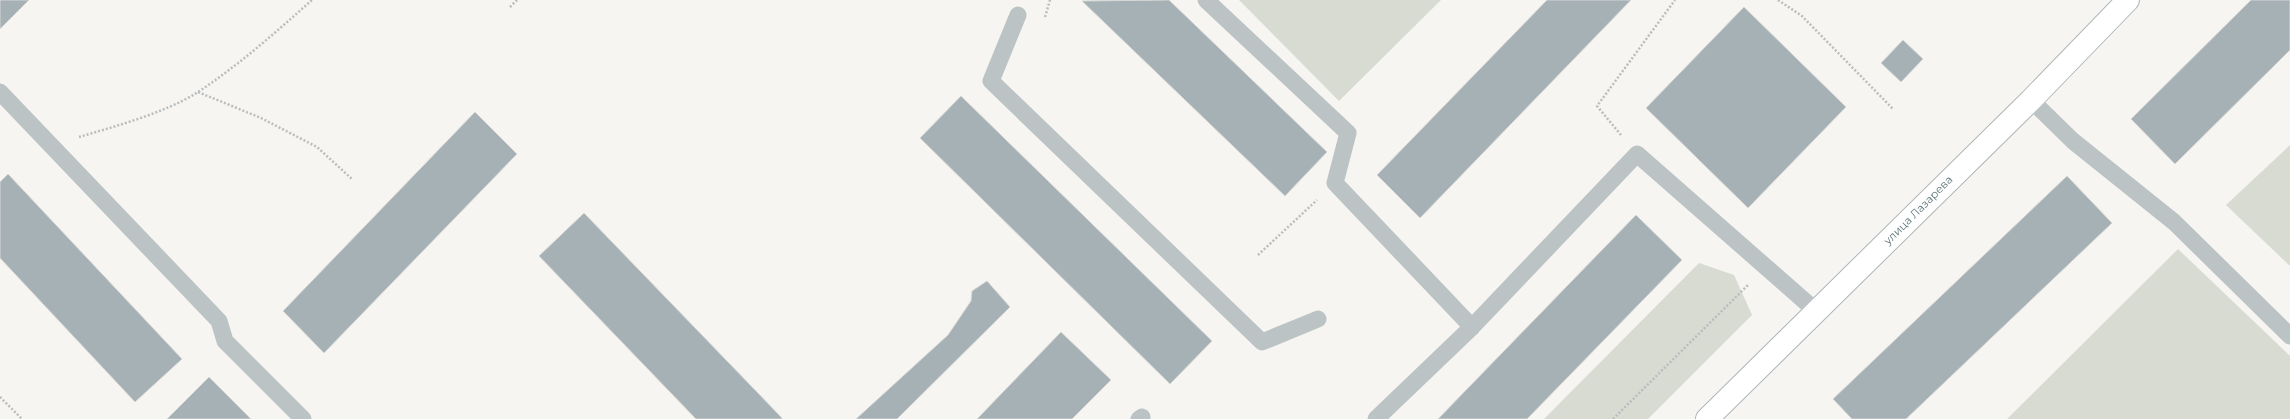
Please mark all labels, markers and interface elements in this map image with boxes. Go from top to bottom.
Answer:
street label: улица Лазарева [1880,173,1955,248]

